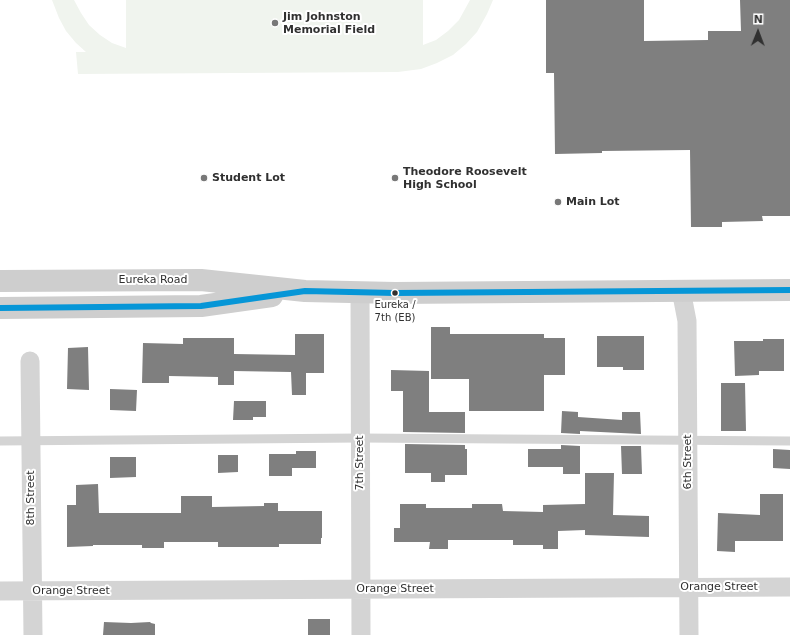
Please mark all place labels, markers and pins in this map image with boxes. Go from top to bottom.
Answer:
place label: Jim Johnston Memorial Field [283,10,375,36]
marker: Jim Johnston Memorial Field [270,18,280,28]
place label: Theodore Roosevelt High School [403,165,527,191]
place label: Student Lot [212,171,285,185]
marker: Student Lot [199,173,209,183]
marker: Theodore Roosevelt High School [390,173,400,183]
place label: Main Lot [566,195,620,209]
marker: Main Lot [553,197,563,207]
marker: Eureka / 7th (EB) [390,288,400,298]
place label: Eureka / 7th (EB) [375,299,415,322]

